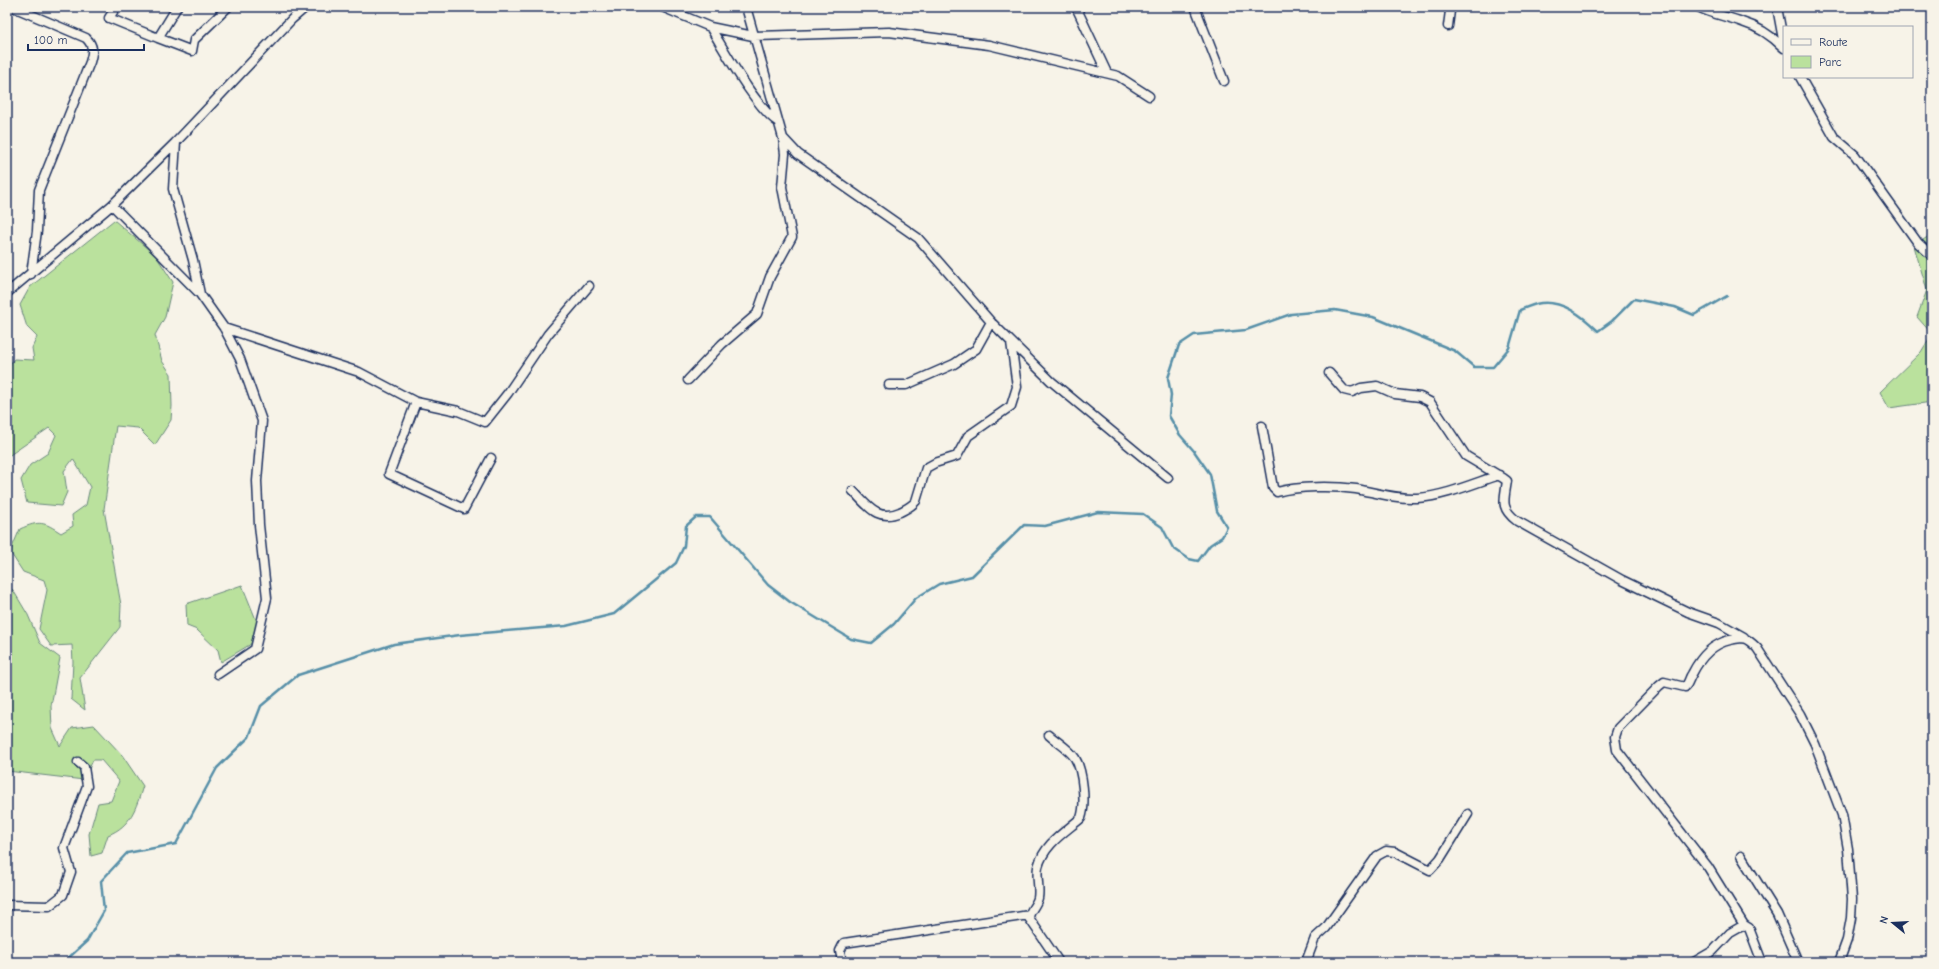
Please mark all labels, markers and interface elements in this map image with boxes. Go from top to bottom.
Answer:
scale bar [28,26,144,52]
legend [1783,26,1913,78]
text: 100 m [34,33,67,47]
text: Route [1819,35,1848,49]
text: Parc [1819,55,1842,69]
north arrow [1873,903,1913,943]
text: N [1877,915,1891,925]

